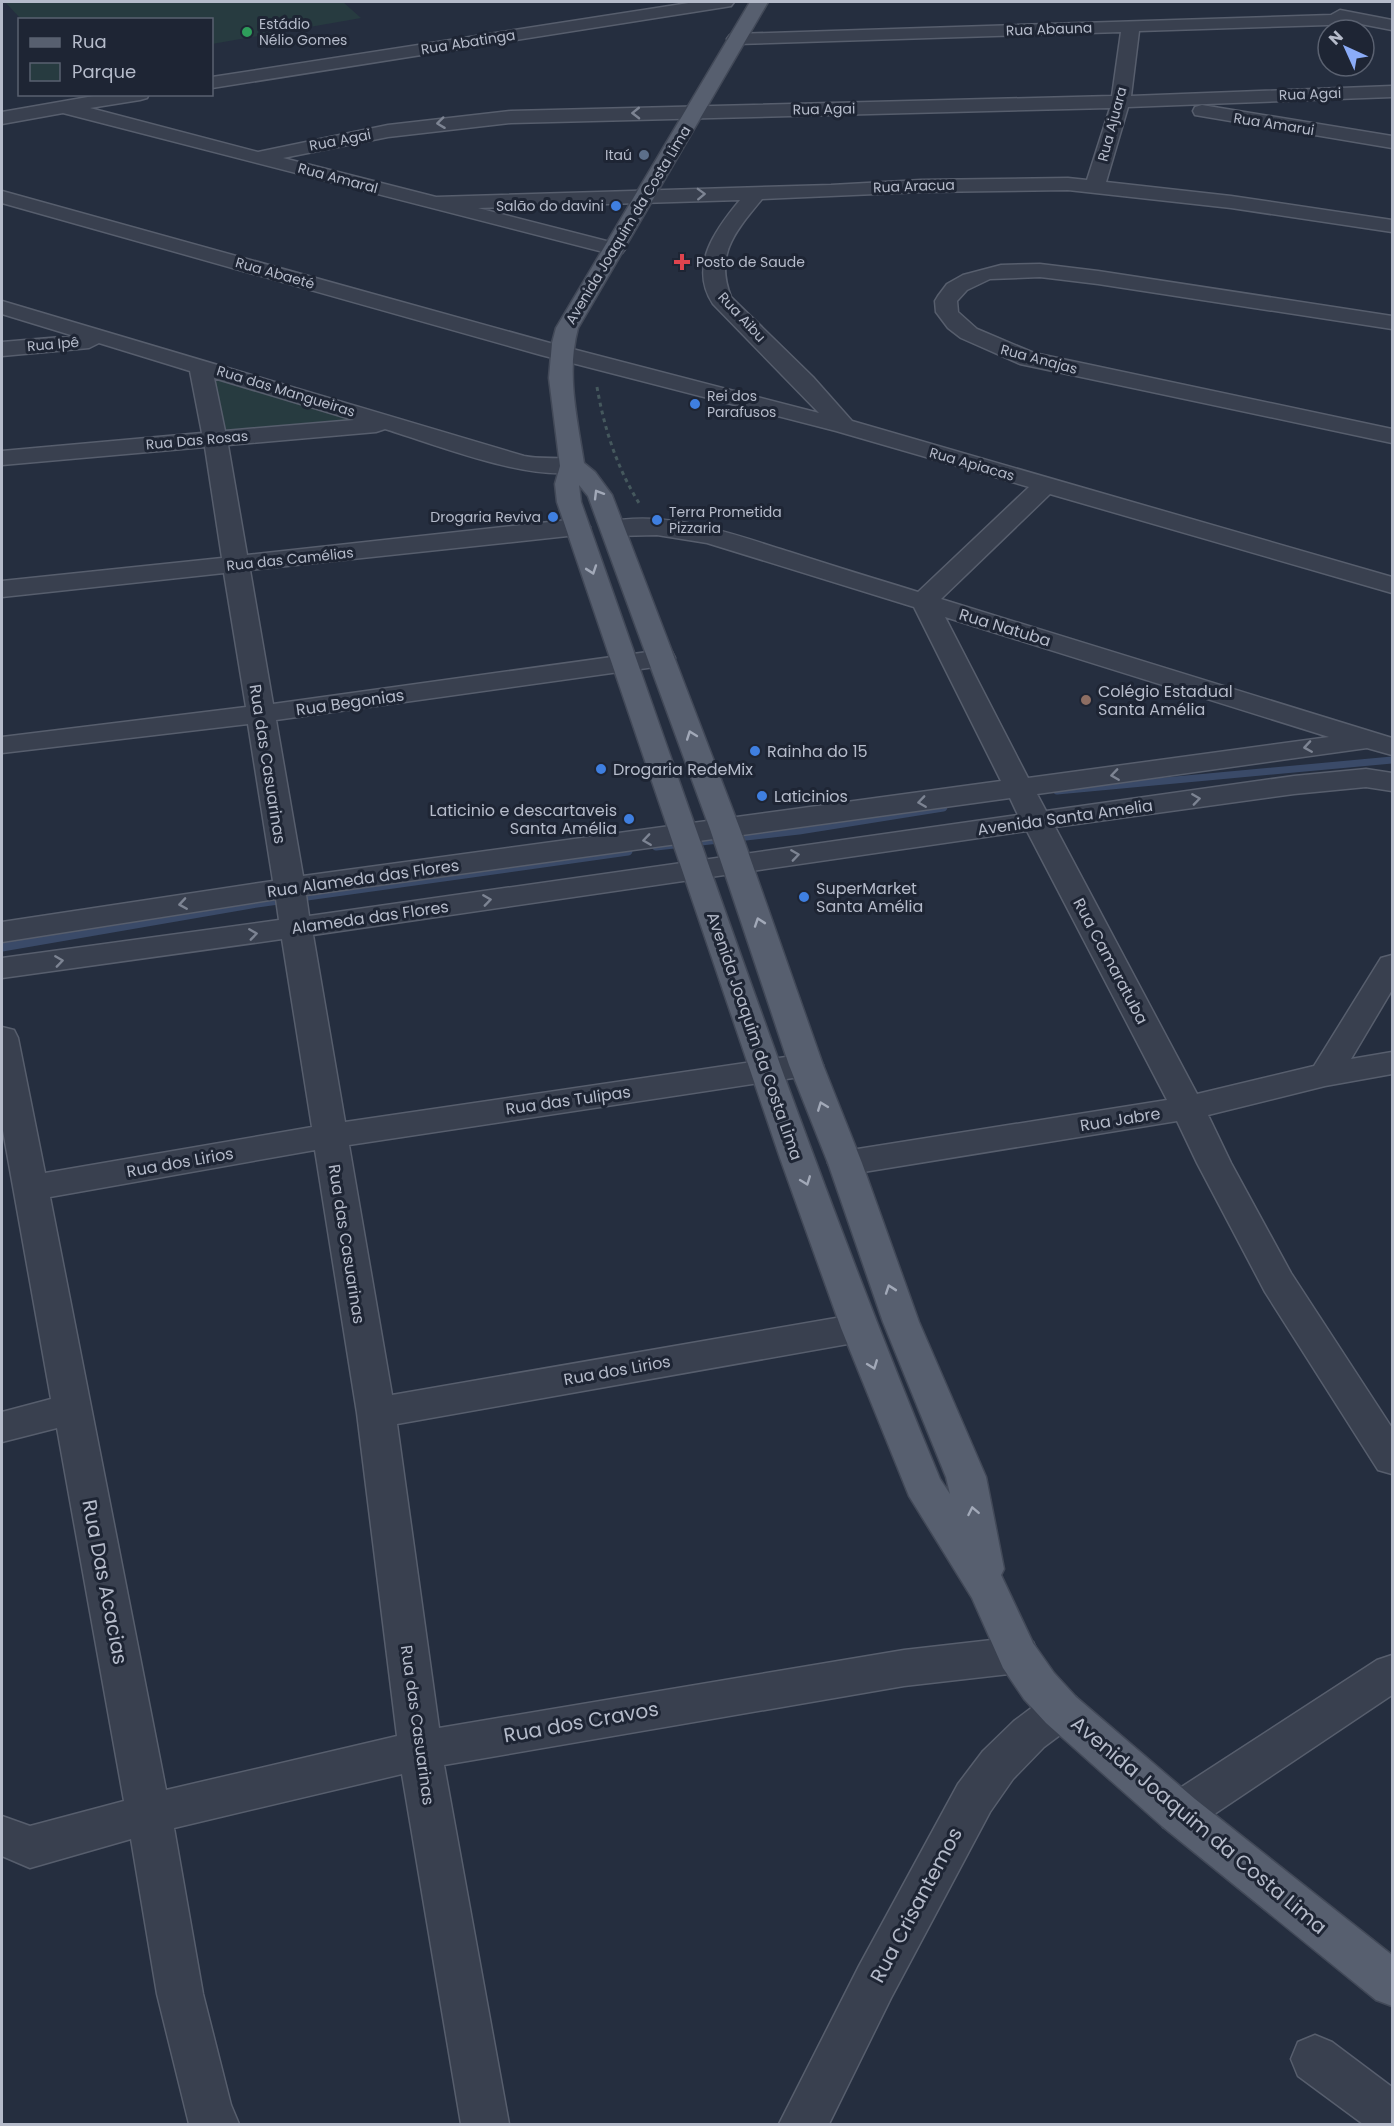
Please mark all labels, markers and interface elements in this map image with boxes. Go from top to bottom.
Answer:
place label: Estádio Nélio Gomes [259,14,347,50]
street label: Rua Abauna [1005,17,1093,41]
legend [18,18,213,96]
north arrow [1316,18,1376,78]
marker: Estádio Nélio Gomes [240,25,254,39]
street label: Rua Abatinga [419,25,517,59]
text: N [1323,25,1348,50]
text: Rua [72,29,107,54]
text: Parque [72,59,136,84]
street label: Rua Agai [1278,83,1342,105]
street label: Rua Ajuara [1092,84,1132,164]
street label: Rua Agai [793,98,855,120]
one-way arrow [631,107,640,120]
street label: Rua Amarui [1232,108,1316,140]
one-way arrow [436,117,446,129]
street label: Avenida Joaquim da Costa Lima [561,122,695,328]
street label: Rua Agai [307,124,373,156]
place label: Itaú [605,145,632,165]
marker: Itaú [637,148,651,162]
street label: Rua Amaral [296,158,380,198]
street label: Rua Aracua [873,175,955,197]
one-way arrow [696,188,705,200]
place label: Salão do davini [496,196,604,216]
marker: Salão do davini [609,199,623,213]
street label: Rua Abaeté [233,252,317,294]
place label: Posto de Saude [696,252,805,272]
marker: Posto de Saude [673,253,691,271]
street label: Rua Aibu [714,288,770,346]
street label: Rua Ipê [26,332,80,356]
street label: Rua Anajas [998,339,1080,379]
street label: Rua das Mangueiras [214,360,358,422]
place label: Rei dos Parafusos [707,386,776,422]
marker: Rei dos Parafusos [688,397,702,411]
street label: Rua Das Rosas [145,426,249,454]
street label: Rua Apiacas [927,442,1017,486]
one-way arrow [594,490,605,501]
place label: Terra Prometida Pizzaria [669,502,782,538]
place label: Drogaria Reviva [430,507,541,527]
marker: Drogaria Reviva [546,510,560,524]
marker: Terra Prometida Pizzaria [650,513,664,527]
street label: Rua das Camélias [225,542,355,576]
one-way arrow [585,564,598,575]
street label: Rua Natuba [956,603,1054,652]
place label: Colégio Estadual Santa Amélia [1098,680,1233,721]
street label: Rua das Casuarinas [244,683,291,845]
street label: Rua Begonias [294,684,406,721]
marker: Colégio Estadual Santa Amélia [1079,693,1093,707]
one-way arrow [685,730,698,741]
place label: Rainha do 15 [767,740,868,763]
one-way arrow [1304,741,1313,753]
marker: Rainha do 15 [748,744,762,758]
place label: Drogaria RedeMix [613,758,753,781]
marker: Drogaria RedeMix [594,762,608,776]
one-way arrow [1111,769,1120,781]
place label: Laticinios [774,785,848,808]
marker: Laticinios [755,789,769,803]
one-way arrow [1192,793,1201,805]
street label: Avenida Santa Amelia [976,794,1154,841]
one-way arrow [917,795,927,807]
place label: Laticinio e descartaveis Santa Amélia [430,799,617,840]
marker: Laticinio e descartaveis Santa Amélia [622,812,636,826]
one-way arrow [642,833,651,845]
one-way arrow [791,849,800,862]
street label: Rua Alameda das Flores [266,854,461,903]
place label: SuperMarket Santa Amélia [816,877,923,918]
marker: SuperMarket Santa Amélia [797,890,811,904]
one-way arrow [483,894,492,906]
street label: Rua Camaratuba [1068,894,1154,1028]
street label: Alameda das Flores [290,895,450,940]
one-way arrow [179,898,188,910]
street label: Avenida Joaquim da Costa Lima [701,909,808,1163]
one-way arrow [753,917,766,928]
one-way arrow [248,929,257,941]
one-way arrow [55,955,64,967]
street label: Rua das Tulipas [504,1080,632,1121]
one-way arrow [817,1102,830,1112]
street label: Rua Jabre [1078,1102,1162,1137]
street label: Rua dos Lirios [125,1142,235,1183]
street label: Rua das Casuarinas [323,1163,370,1325]
one-way arrow [799,1175,811,1186]
one-way arrow [884,1284,897,1295]
street label: Rua dos Lirios [562,1350,672,1391]
one-way arrow [866,1358,878,1369]
street label: Rua Das Acacias [75,1497,135,1667]
one-way arrow [967,1506,980,1516]
street label: Rua das Casuarinas [395,1644,440,1806]
street label: Rua dos Cravos [501,1695,661,1749]
street label: Avenida Joaquim da Costa Lima [1065,1709,1333,1941]
street label: Rua Crisantemos [863,1823,969,1987]

